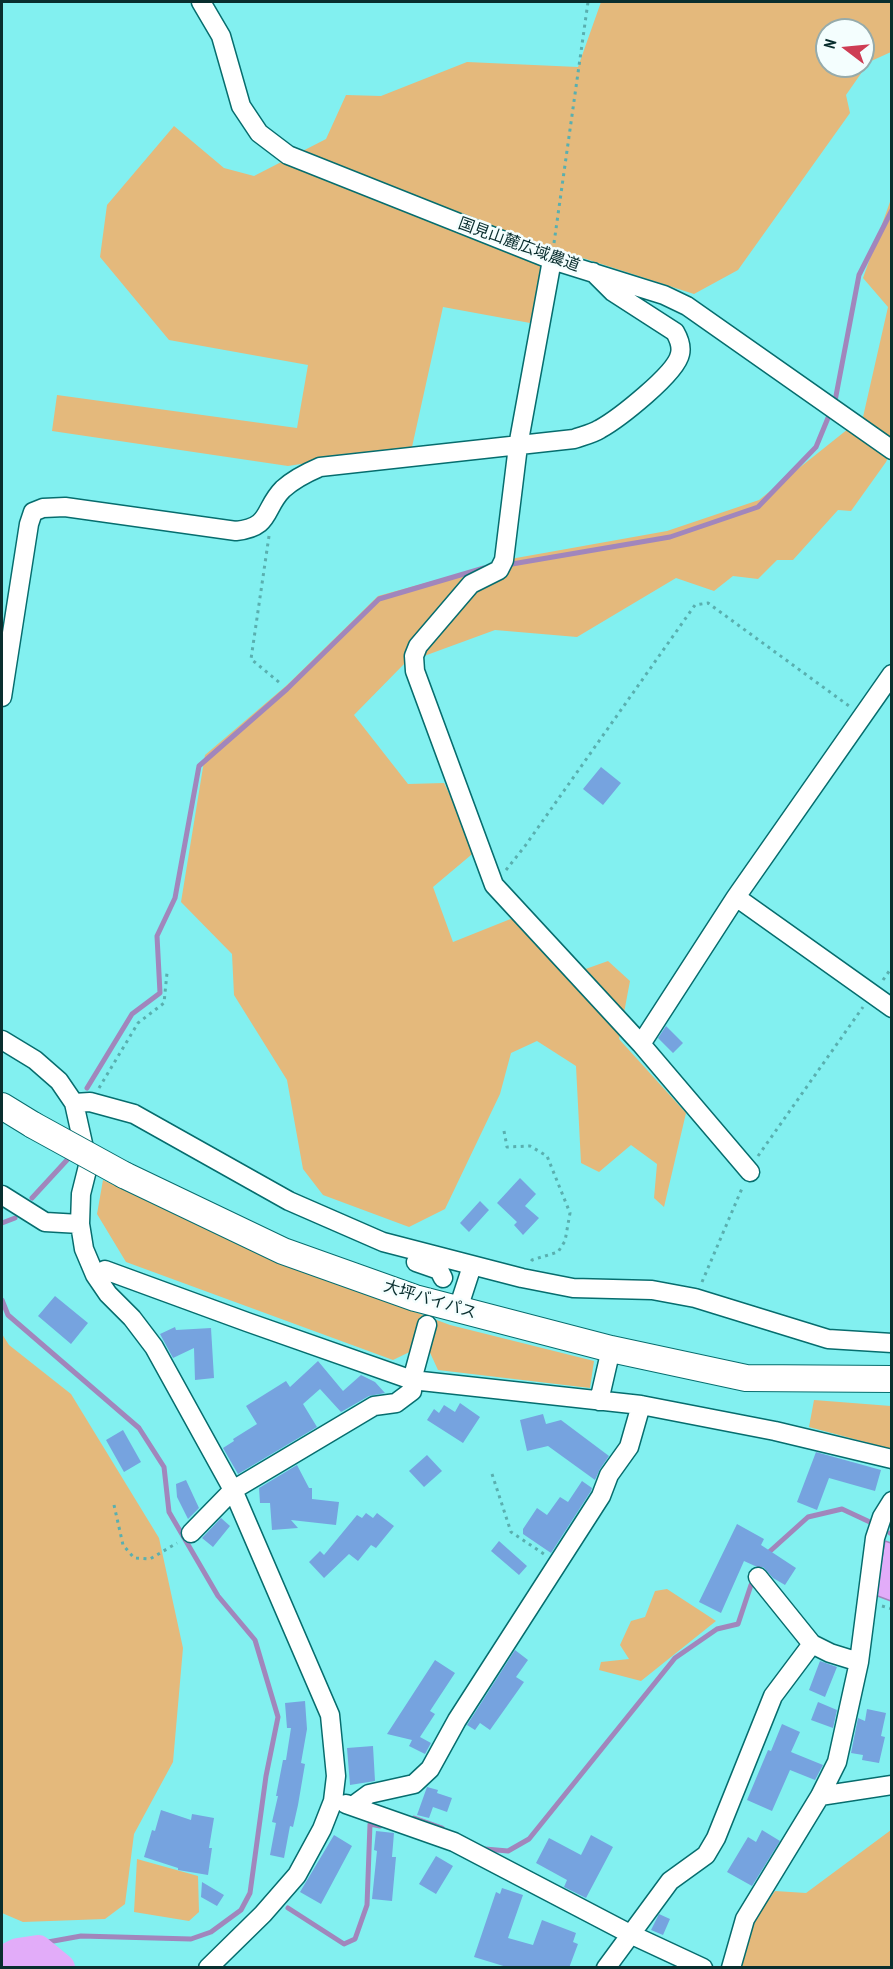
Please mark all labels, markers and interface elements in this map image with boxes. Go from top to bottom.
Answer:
north arrow [815,18,875,78]
text: N [819,37,840,51]
street label: 国見山麓広域農道 [456,214,582,276]
street label: 大坪バイパス [381,1277,479,1323]

